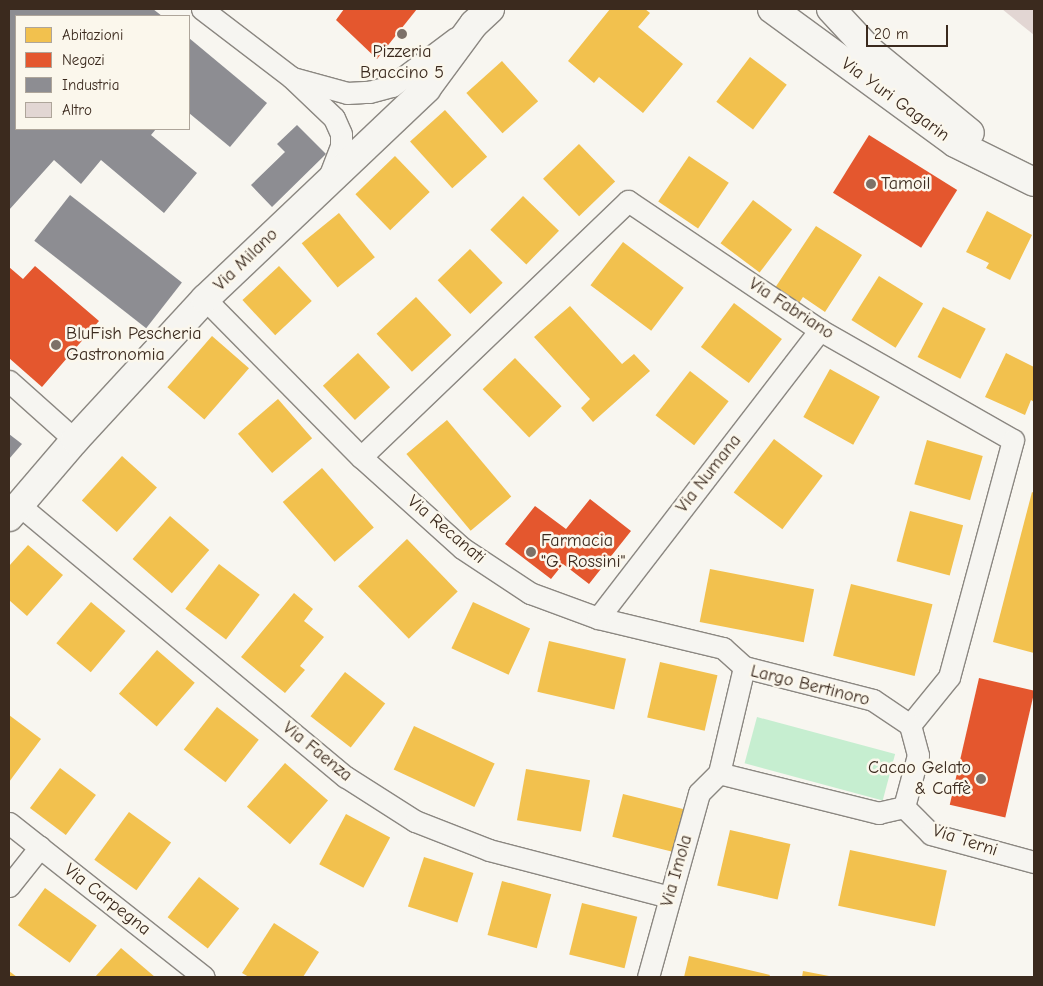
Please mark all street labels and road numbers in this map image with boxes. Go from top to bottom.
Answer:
street label: Via Yuri Gagarin [837,54,953,146]
street label: Via Milano [209,224,283,296]
street label: Via Fabriano [744,273,838,345]
street label: Via Numana [672,431,746,517]
street label: Via Recanati [403,491,489,569]
street label: Largo Bertinoro [748,661,872,711]
street label: Via Faenza [278,717,356,787]
street label: Via Terni [930,820,1000,862]
street label: Via Imola [656,833,698,909]
street label: Via Carpegna [59,860,155,940]

